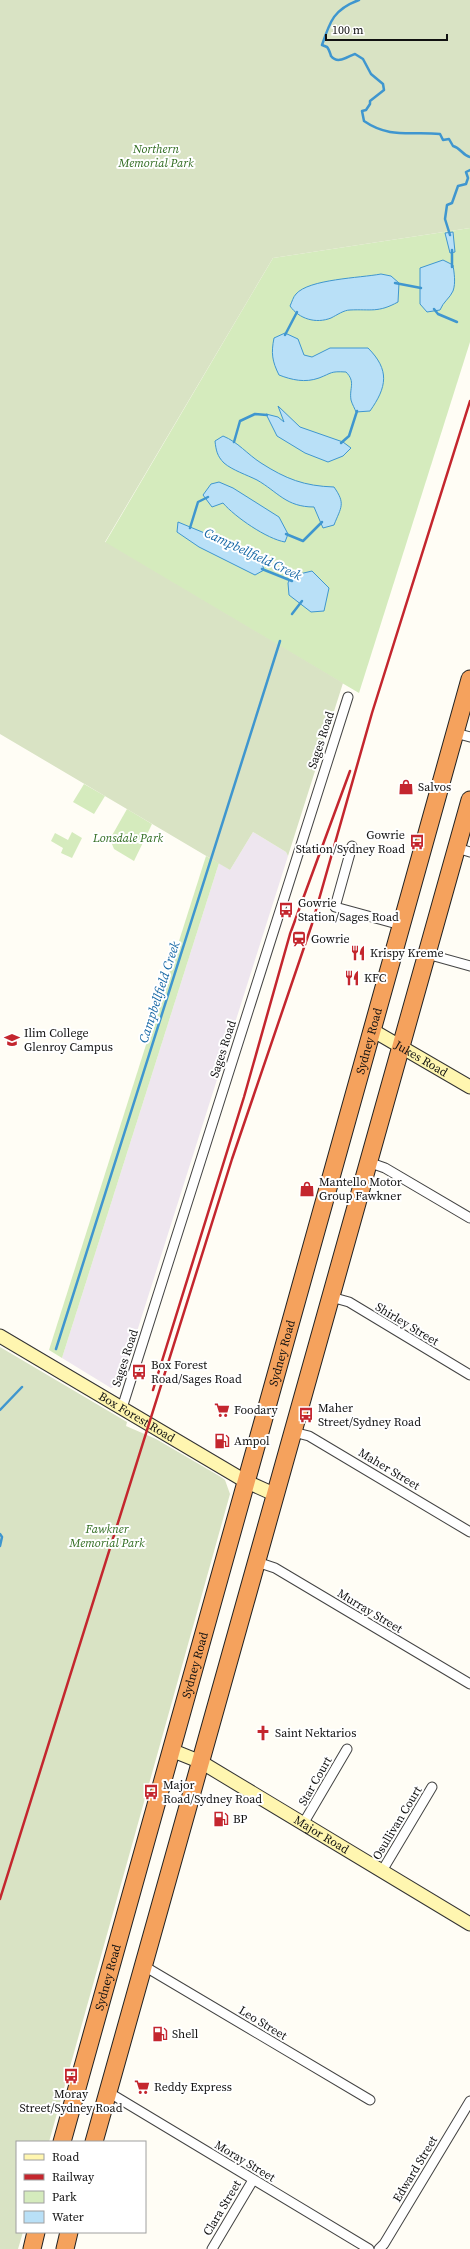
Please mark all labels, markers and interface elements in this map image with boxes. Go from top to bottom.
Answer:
scale bar [326,16,447,42]
text: 100 m [332,22,364,38]
park label: Northern Memorial Park [117,141,194,171]
water label: Campbellfield Creek [201,524,305,584]
street label: Sages Road [304,709,338,771]
shop icon: Salvos [397,778,415,796]
place label: Salvos [418,779,451,795]
place label: Gowrie Station/Sydney Road [296,827,405,857]
park label: Lonsdale Park [92,830,163,846]
bus stop icon: Gowrie Station/Sydney Road [408,833,426,851]
place label: Gowrie Station/Sages Road [298,895,399,925]
bus stop icon: Gowrie Station/Sages Road [277,901,295,919]
station icon: Gowrie [290,930,308,948]
place label: Gowrie [311,931,350,947]
water label: Campbellfield Creek [135,938,184,1045]
restaurant icon: Krispy Kreme [349,944,367,962]
place label: Krispy Kreme [370,945,444,961]
restaurant icon: KFC [343,969,361,987]
place label: KFC [364,970,387,986]
street label: Sydney Road [352,1006,386,1076]
street label: Sages Road [206,1018,240,1080]
place label: Ilim College Glenroy Campus [24,1025,113,1055]
school or university icon: Ilim College Glenroy Campus [3,1031,21,1049]
street label: Jukes Road [391,1036,451,1080]
place label: Mantello Motor Group Fawkner [319,1174,402,1204]
shop icon: Mantello Motor Group Fawkner [298,1180,316,1198]
street label: Shirley Street [372,1299,442,1349]
street label: Sydney Road [265,1318,299,1388]
street label: Sages Road [108,1327,142,1389]
place label: Box Forest Road/Sages Road [151,1357,242,1387]
bus stop icon: Box Forest Road/Sages Road [130,1363,148,1381]
street label: Box Forest Road [96,1388,178,1446]
place label: Maher Street/Sydney Road [318,1400,421,1430]
supermarket icon: Foodary [213,1401,231,1419]
place label: Foodary [234,1402,279,1418]
bus stop icon: Maher Street/Sydney Road [297,1406,315,1424]
fuel station icon: Ampol [213,1432,231,1450]
place label: Ampol [234,1433,270,1449]
street label: Maher Street [355,1444,423,1494]
park label: Fawkner Memorial Park [68,1521,145,1551]
street label: Murray Street [334,1585,406,1637]
street label: Sydney Road [178,1630,212,1700]
church icon: Saint Nektarios [254,1724,272,1742]
place label: Saint Nektarios [275,1725,356,1741]
street label: Star Court [295,1753,335,1808]
place label: Major Road/Sydney Road [163,1777,262,1807]
bus stop icon: Major Road/Sydney Road [142,1783,160,1801]
street label: Osullivan Court [369,1783,425,1863]
fuel station icon: BP [212,1810,230,1828]
place label: BP [233,1811,247,1827]
street label: Major Road [291,1812,352,1857]
street label: Sydney Road [91,1942,125,2012]
street label: Leo Street [236,2002,290,2044]
fuel station icon: Shell [151,2025,169,2043]
place label: Shell [172,2026,199,2042]
bus stop icon: Moray Street/Sydney Road [62,2067,80,2085]
supermarket icon: Reddy Express [133,2078,151,2096]
place label: Reddy Express [154,2079,232,2095]
place label: Moray Street/Sydney Road [20,2086,123,2116]
street label: Edward Street [389,2133,441,2205]
street label: Moray Street [212,2137,278,2185]
legend [16,2141,146,2233]
text: Road [52,2149,79,2165]
text: Railway [52,2169,95,2185]
street label: Clara Street [199,2177,245,2239]
text: Park [52,2189,77,2205]
text: Water [52,2209,84,2225]

